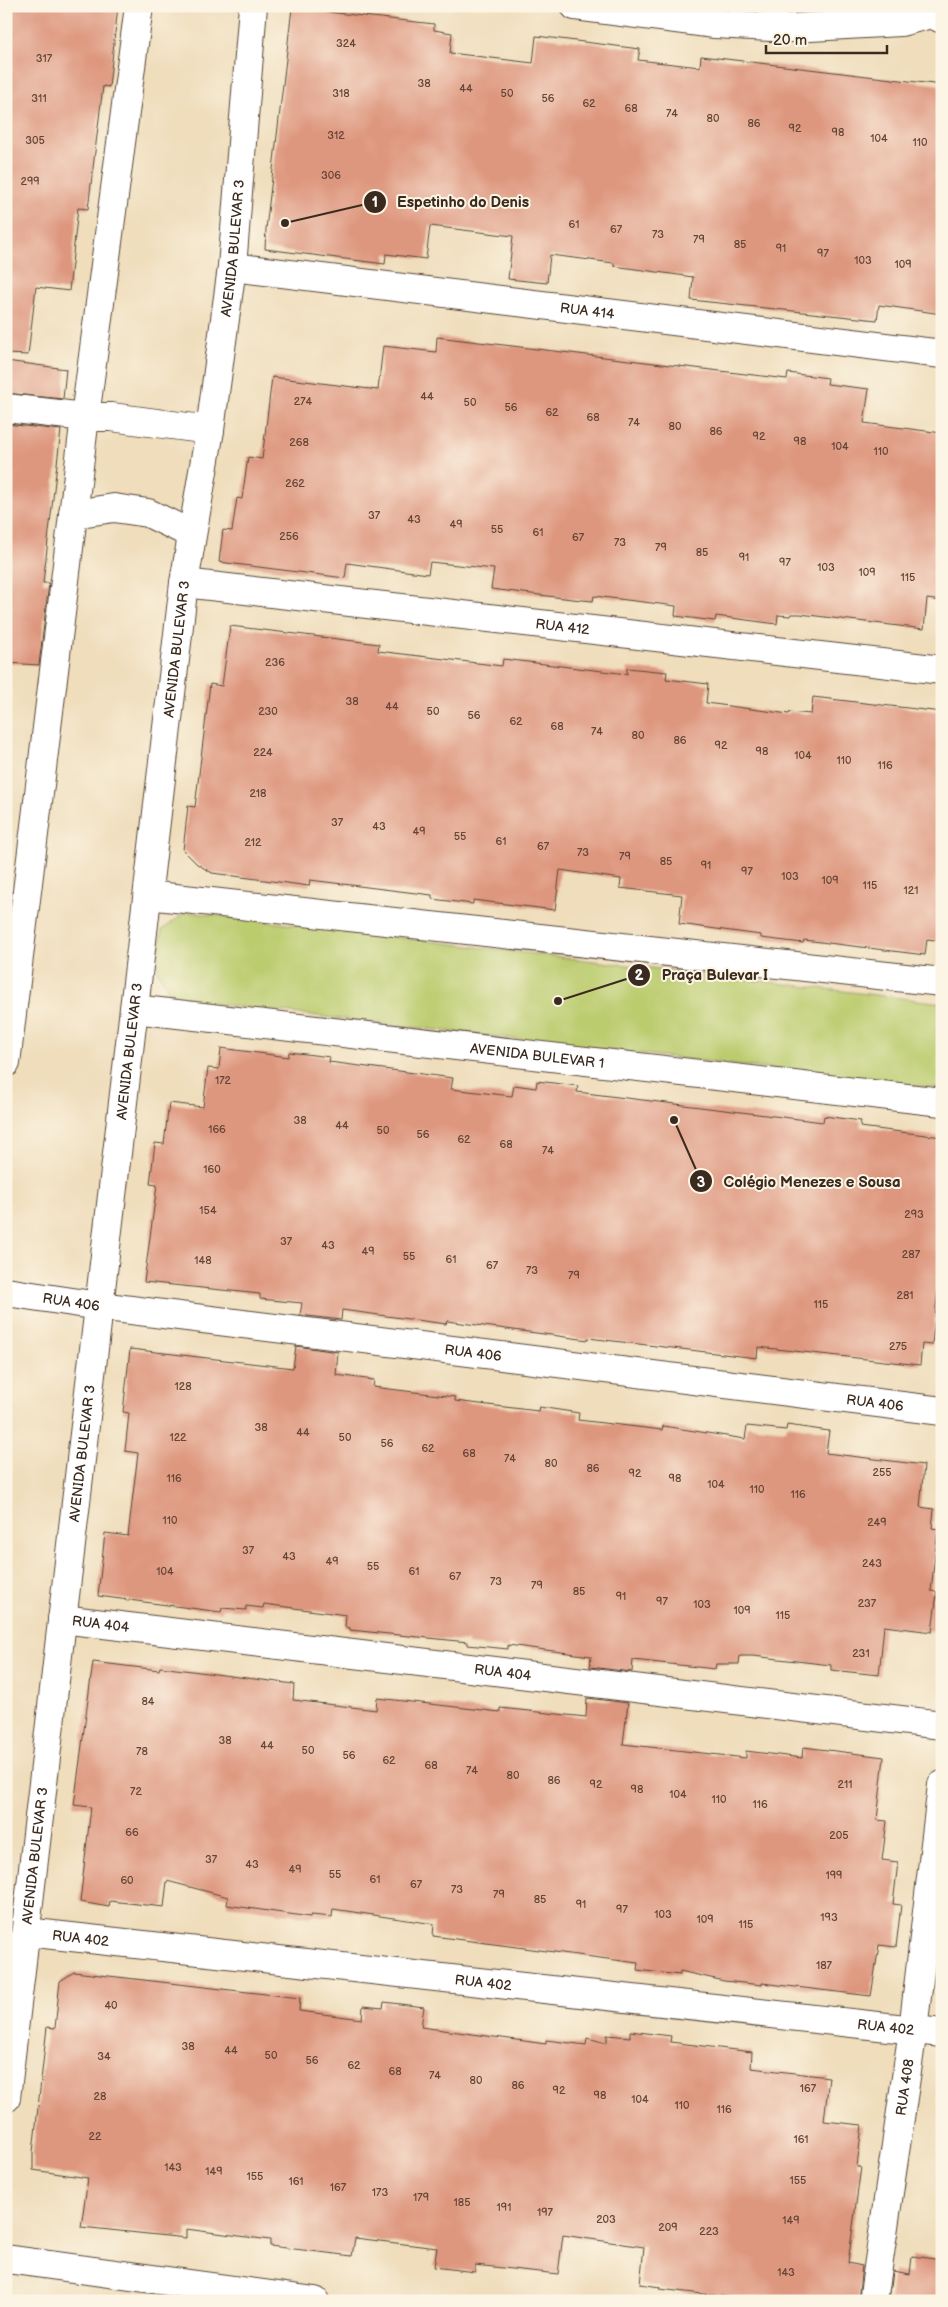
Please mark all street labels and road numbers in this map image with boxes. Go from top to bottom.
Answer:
street label: AVENIDA BULEVAR 3 [217,179,248,318]
street label: RUA 414 [559,299,616,322]
street label: AVENIDA BULEVAR 3 [160,580,193,718]
street label: RUA 412 [535,615,591,638]
street label: AVENIDA BULEVAR 3 [113,982,145,1121]
street label: AVENIDA BULEVAR 1 [469,1039,605,1072]
street label: RUA 406 [42,1289,101,1315]
street label: RUA 406 [443,1341,503,1365]
street label: AVENIDA BULEVAR 3 [65,1384,98,1523]
street label: RUA 406 [845,1391,905,1415]
street label: RUA 404 [71,1612,131,1636]
street label: RUA 404 [473,1660,533,1684]
street label: AVENIDA BULEVAR 3 [18,1786,51,1925]
street label: RUA 402 [51,1926,111,1950]
street label: RUA 402 [454,1971,513,1994]
street label: RUA 402 [856,2015,916,2038]
street label: RUA 408 [892,2058,917,2117]

